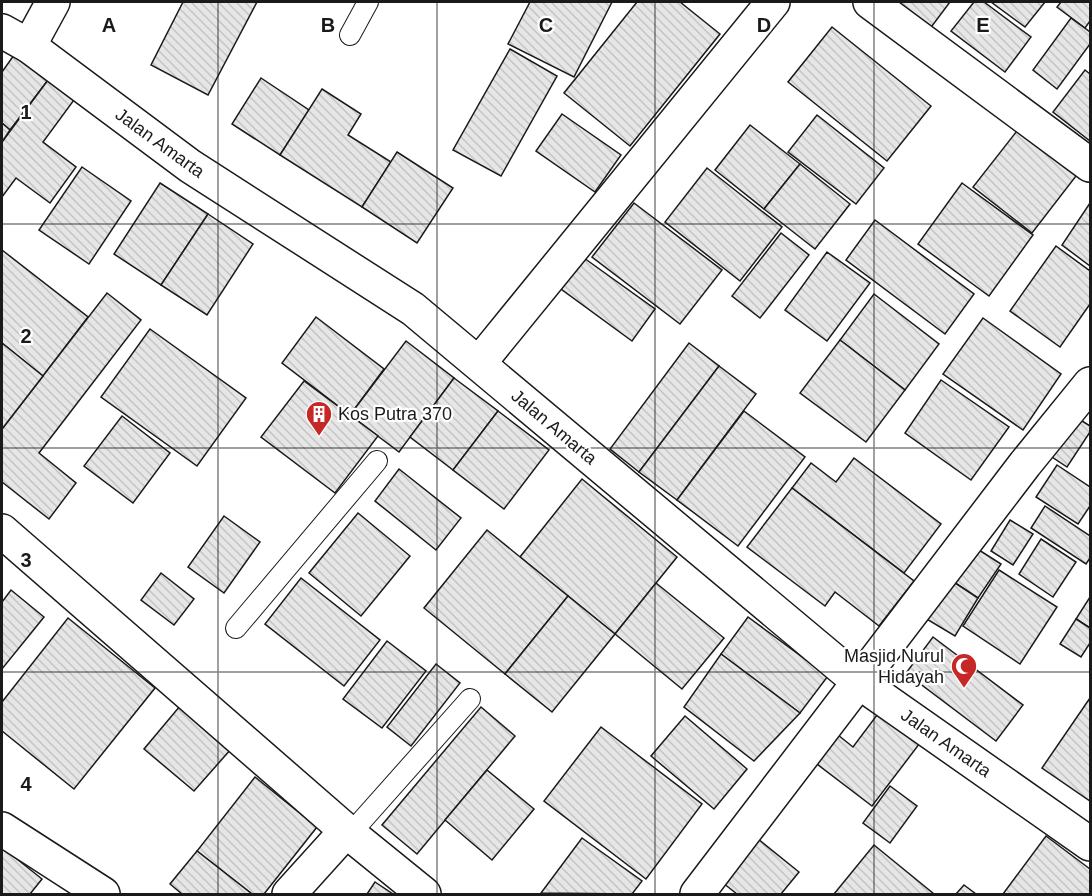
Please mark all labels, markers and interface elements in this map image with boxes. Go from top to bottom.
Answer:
text: A [102,14,116,36]
text: B [321,14,335,36]
text: C [539,14,553,36]
text: D [757,14,771,36]
text: E [976,14,990,36]
text: 1 [20,101,32,123]
street label: Jalan Amarta [112,104,209,183]
text: 2 [20,325,32,347]
street label: Jalan Amarta [507,386,601,469]
building icon: Kos Putra 370 [304,399,334,437]
place label: Kos Putra 370 [338,404,452,424]
text: 3 [20,549,32,571]
place label: Masjid Nurul Hidayah [844,646,944,687]
mosque icon: Masjid Nurul Hidayah [949,651,979,689]
street label: Jalan Amarta [897,705,996,782]
text: 4 [20,773,32,795]

